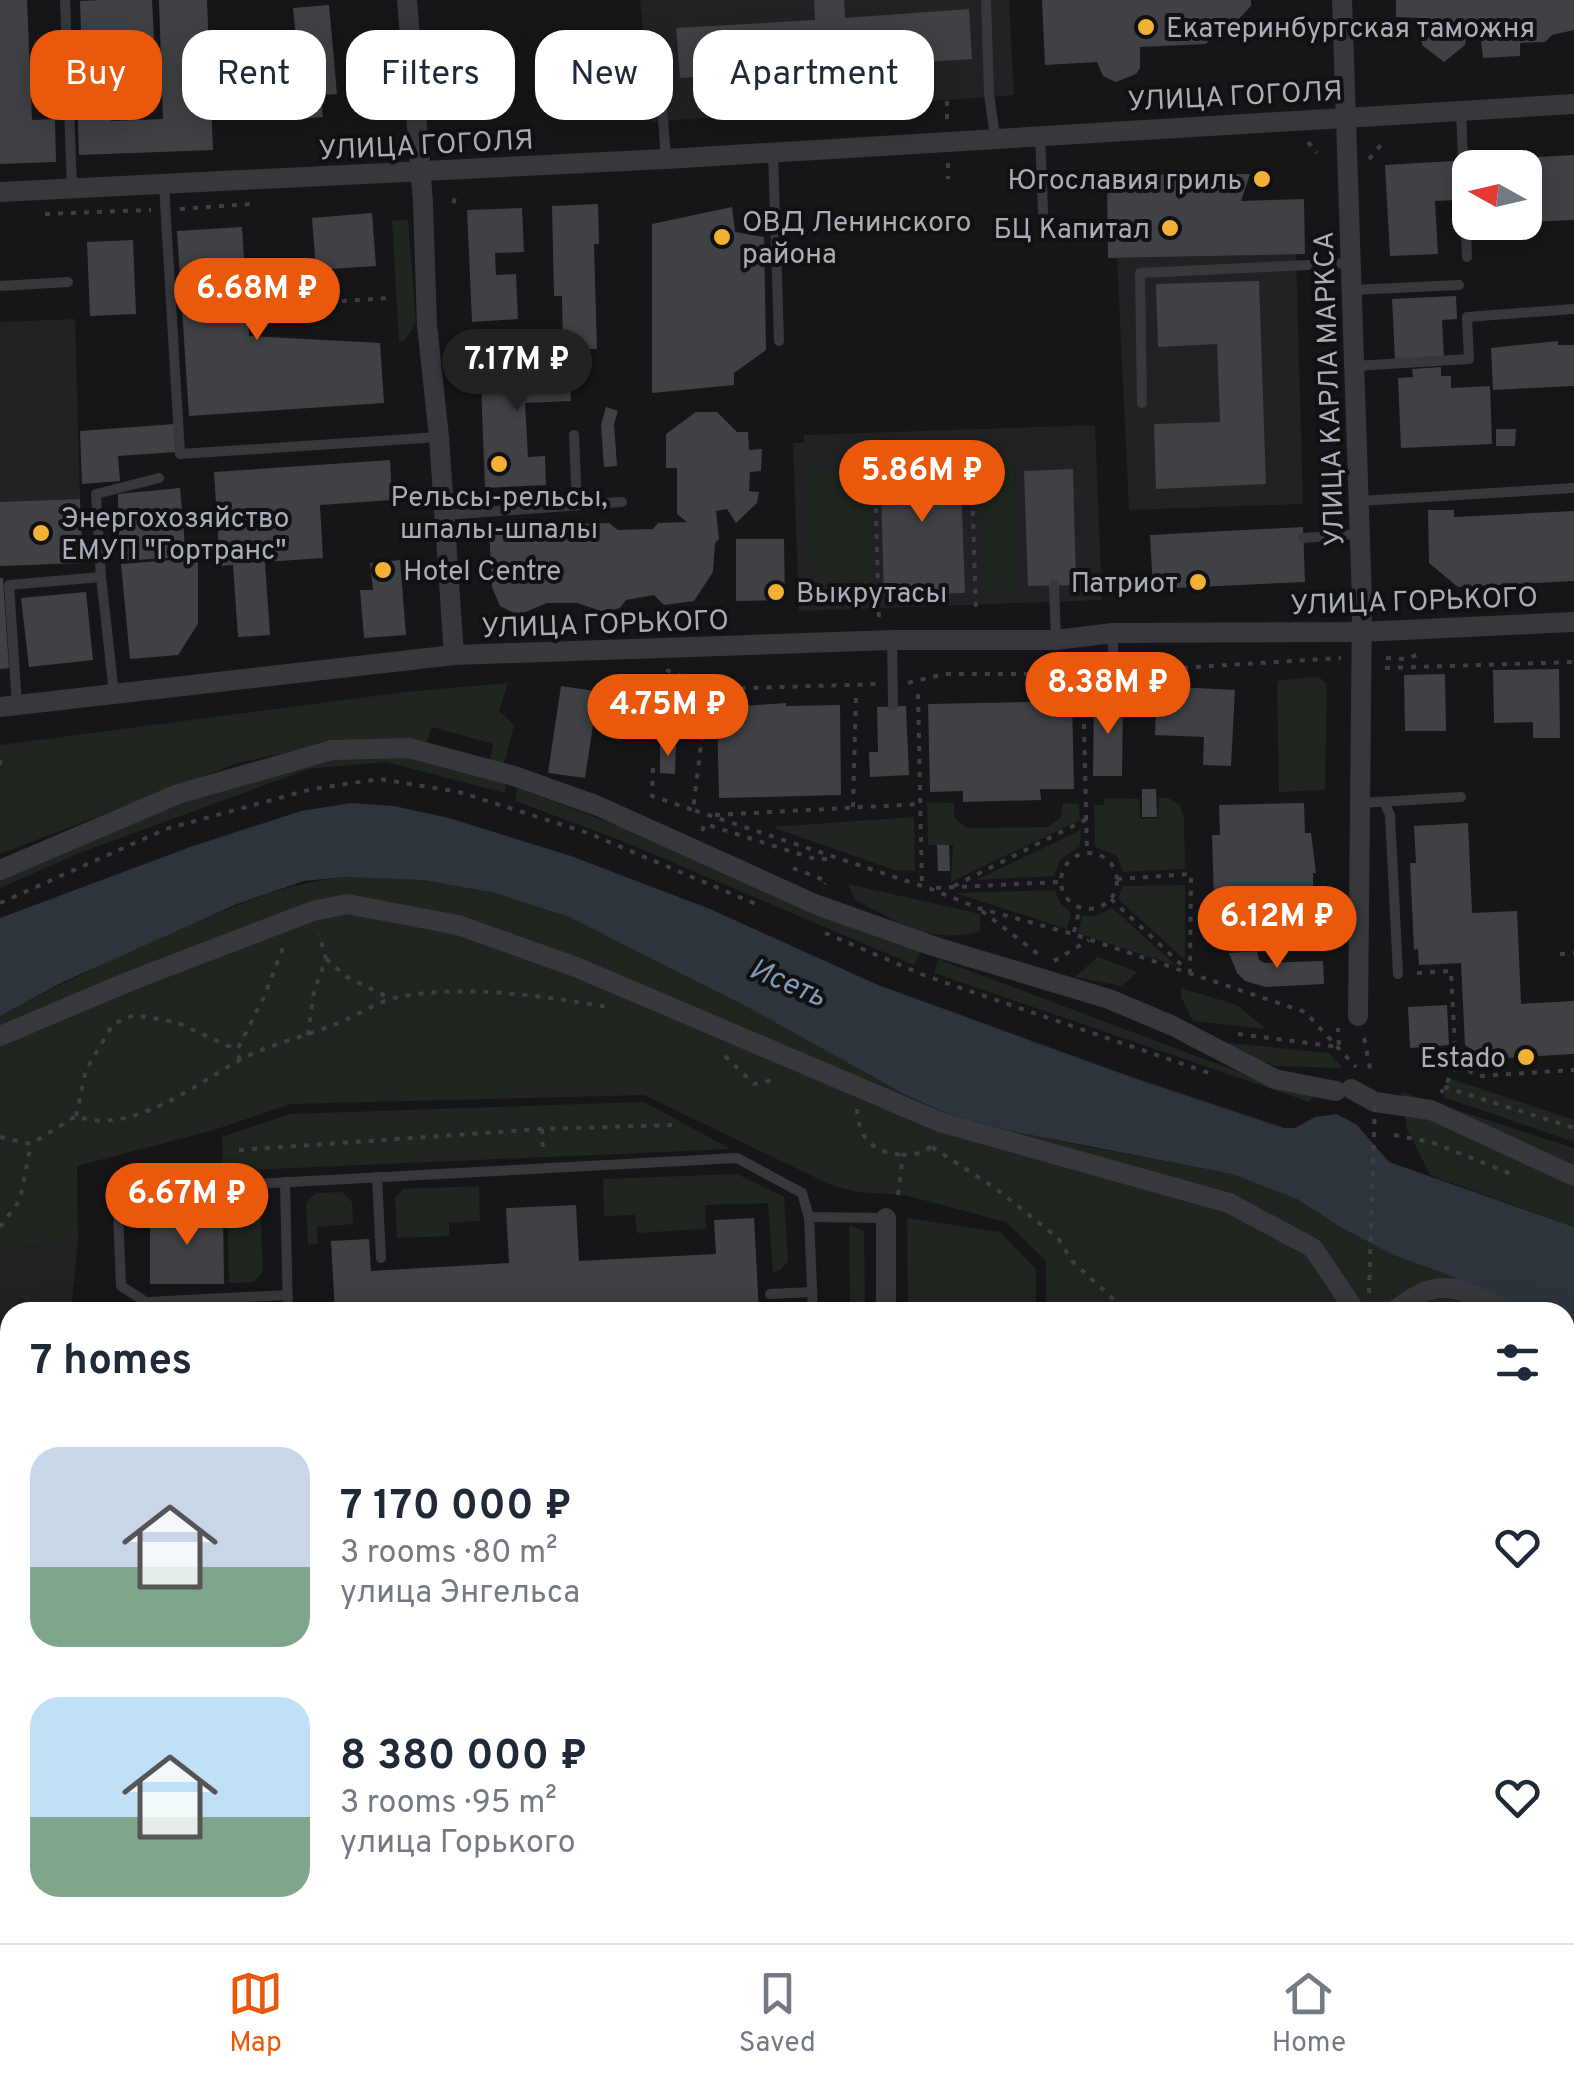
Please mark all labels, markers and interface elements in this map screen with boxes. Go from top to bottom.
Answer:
place label: Екатеринбургская таможня [1166,12,1535,48]
marker: Екатеринбургская таможня [1135,16,1157,38]
chip: Buy [30,30,162,120]
chip: Rent [182,30,326,120]
chip: Filters [346,30,515,120]
chip: New [535,30,673,120]
chip: Apartment [693,30,934,120]
street label: УЛИЦА ГОГОЛЯ [1127,74,1344,122]
street label: УЛИЦА ГОГОЛЯ [318,123,535,171]
north arrow [1452,150,1542,240]
map controls [1452,150,1542,240]
place label: Югославия гриль [1008,164,1242,200]
marker: Югославия гриль [1251,168,1273,190]
place label: ОВД Ленинского района [742,206,972,274]
place label: БЦ Капитал [993,213,1150,249]
marker: БЦ Капитал [1159,217,1181,239]
marker: ОВД Ленинского района [711,226,733,248]
street label: УЛИЦА КАРЛА МАРКСА [1308,231,1354,547]
pin: 6.68M ₽ [165,258,349,343]
text: 6.68M ₽ [196,270,318,310]
pin: 7.17M ₽ [425,329,609,414]
text: 7.17M ₽ [464,341,570,381]
pin: 5.86M ₽ [830,440,1014,525]
text: 5.86M ₽ [861,452,983,492]
marker: Рельсы-рельсы, шпалы-шпалы [488,453,510,475]
place label: Рельсы-рельсы, шпалы-шпалы [391,481,607,549]
place label: Энергохозяйство ЕМУП "Гортранс" [61,502,289,570]
marker: Энергохозяйство ЕМУП "Гортранс" [30,522,52,544]
place label: Hotel Centre [403,555,561,591]
marker: Hotel Centre [372,559,394,581]
place label: Патриот [1071,567,1178,603]
marker: Патриот [1187,571,1209,593]
place label: Выкрутасы [796,577,947,613]
marker: Выкрутасы [765,581,787,603]
street label: УЛИЦА ГОРЬКОГО [1290,581,1539,625]
street label: УЛИЦА ГОРЬКОГО [481,604,730,648]
pin: 8.38M ₽ [1016,652,1200,737]
text: 8.38M ₽ [1047,664,1169,704]
pin: 4.75M ₽ [576,674,760,759]
text: 4.75M ₽ [609,686,727,726]
pin: 6.12M ₽ [1185,886,1369,971]
text: 6.12M ₽ [1220,898,1334,938]
water label: Исеть [743,952,831,1017]
place label: Estado [1420,1042,1506,1078]
marker: Estado [1515,1046,1537,1068]
pin: 6.67M ₽ [95,1163,279,1248]
text: 6.67M ₽ [127,1175,247,1215]
icon: filters [1490,1335,1545,1390]
text: 7 homes [30,1336,192,1389]
text: 7 170 000 ₽ [340,1481,572,1534]
icon: home [110,1487,230,1607]
icon: heart [1490,1520,1545,1575]
text: 3 rooms · 80 m² [340,1534,558,1574]
text: улица Энгельса [340,1574,580,1614]
text: 8 380 000 ₽ [340,1731,587,1784]
icon: home [110,1737,230,1857]
icon: heart [1490,1770,1545,1825]
text: 3 rooms · 95 m² [340,1784,557,1824]
text: улица Горького [340,1824,576,1864]
tab: Map [228,1966,283,2062]
tab: Saved [739,1966,816,2062]
tab: Home [1272,1966,1346,2062]

